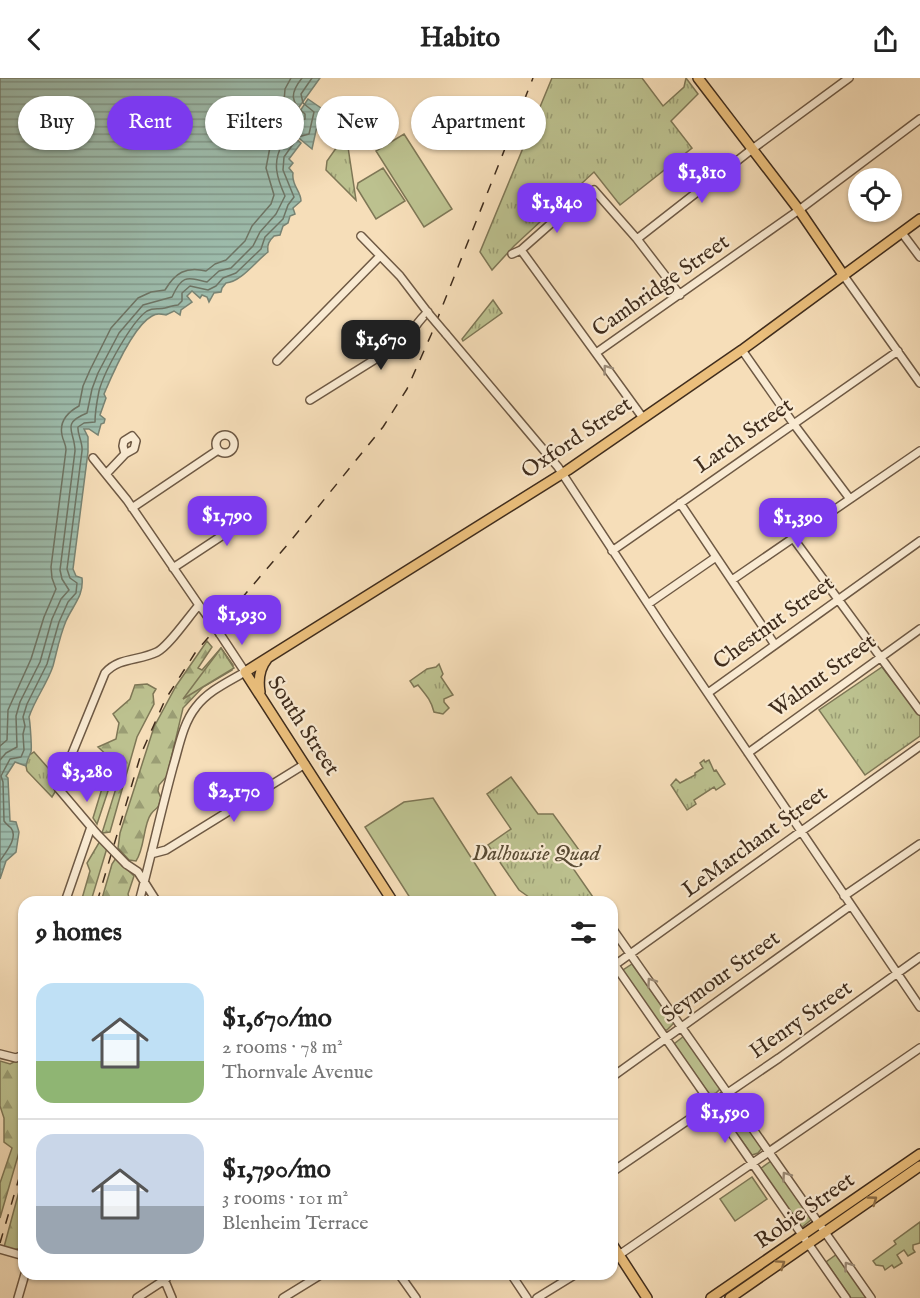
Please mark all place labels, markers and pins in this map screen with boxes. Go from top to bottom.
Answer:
pin: $1,810 [653,153,751,204]
pin: $1,840 [508,183,606,234]
pin: $1,670 [332,320,430,371]
pin: $1,790 [178,496,276,547]
pin: $1,390 [749,498,847,549]
pin: $1,930 [193,595,291,646]
pin: $3,280 [38,752,136,803]
pin: $2,170 [185,772,283,823]
pin: $1,590 [676,1093,774,1144]

